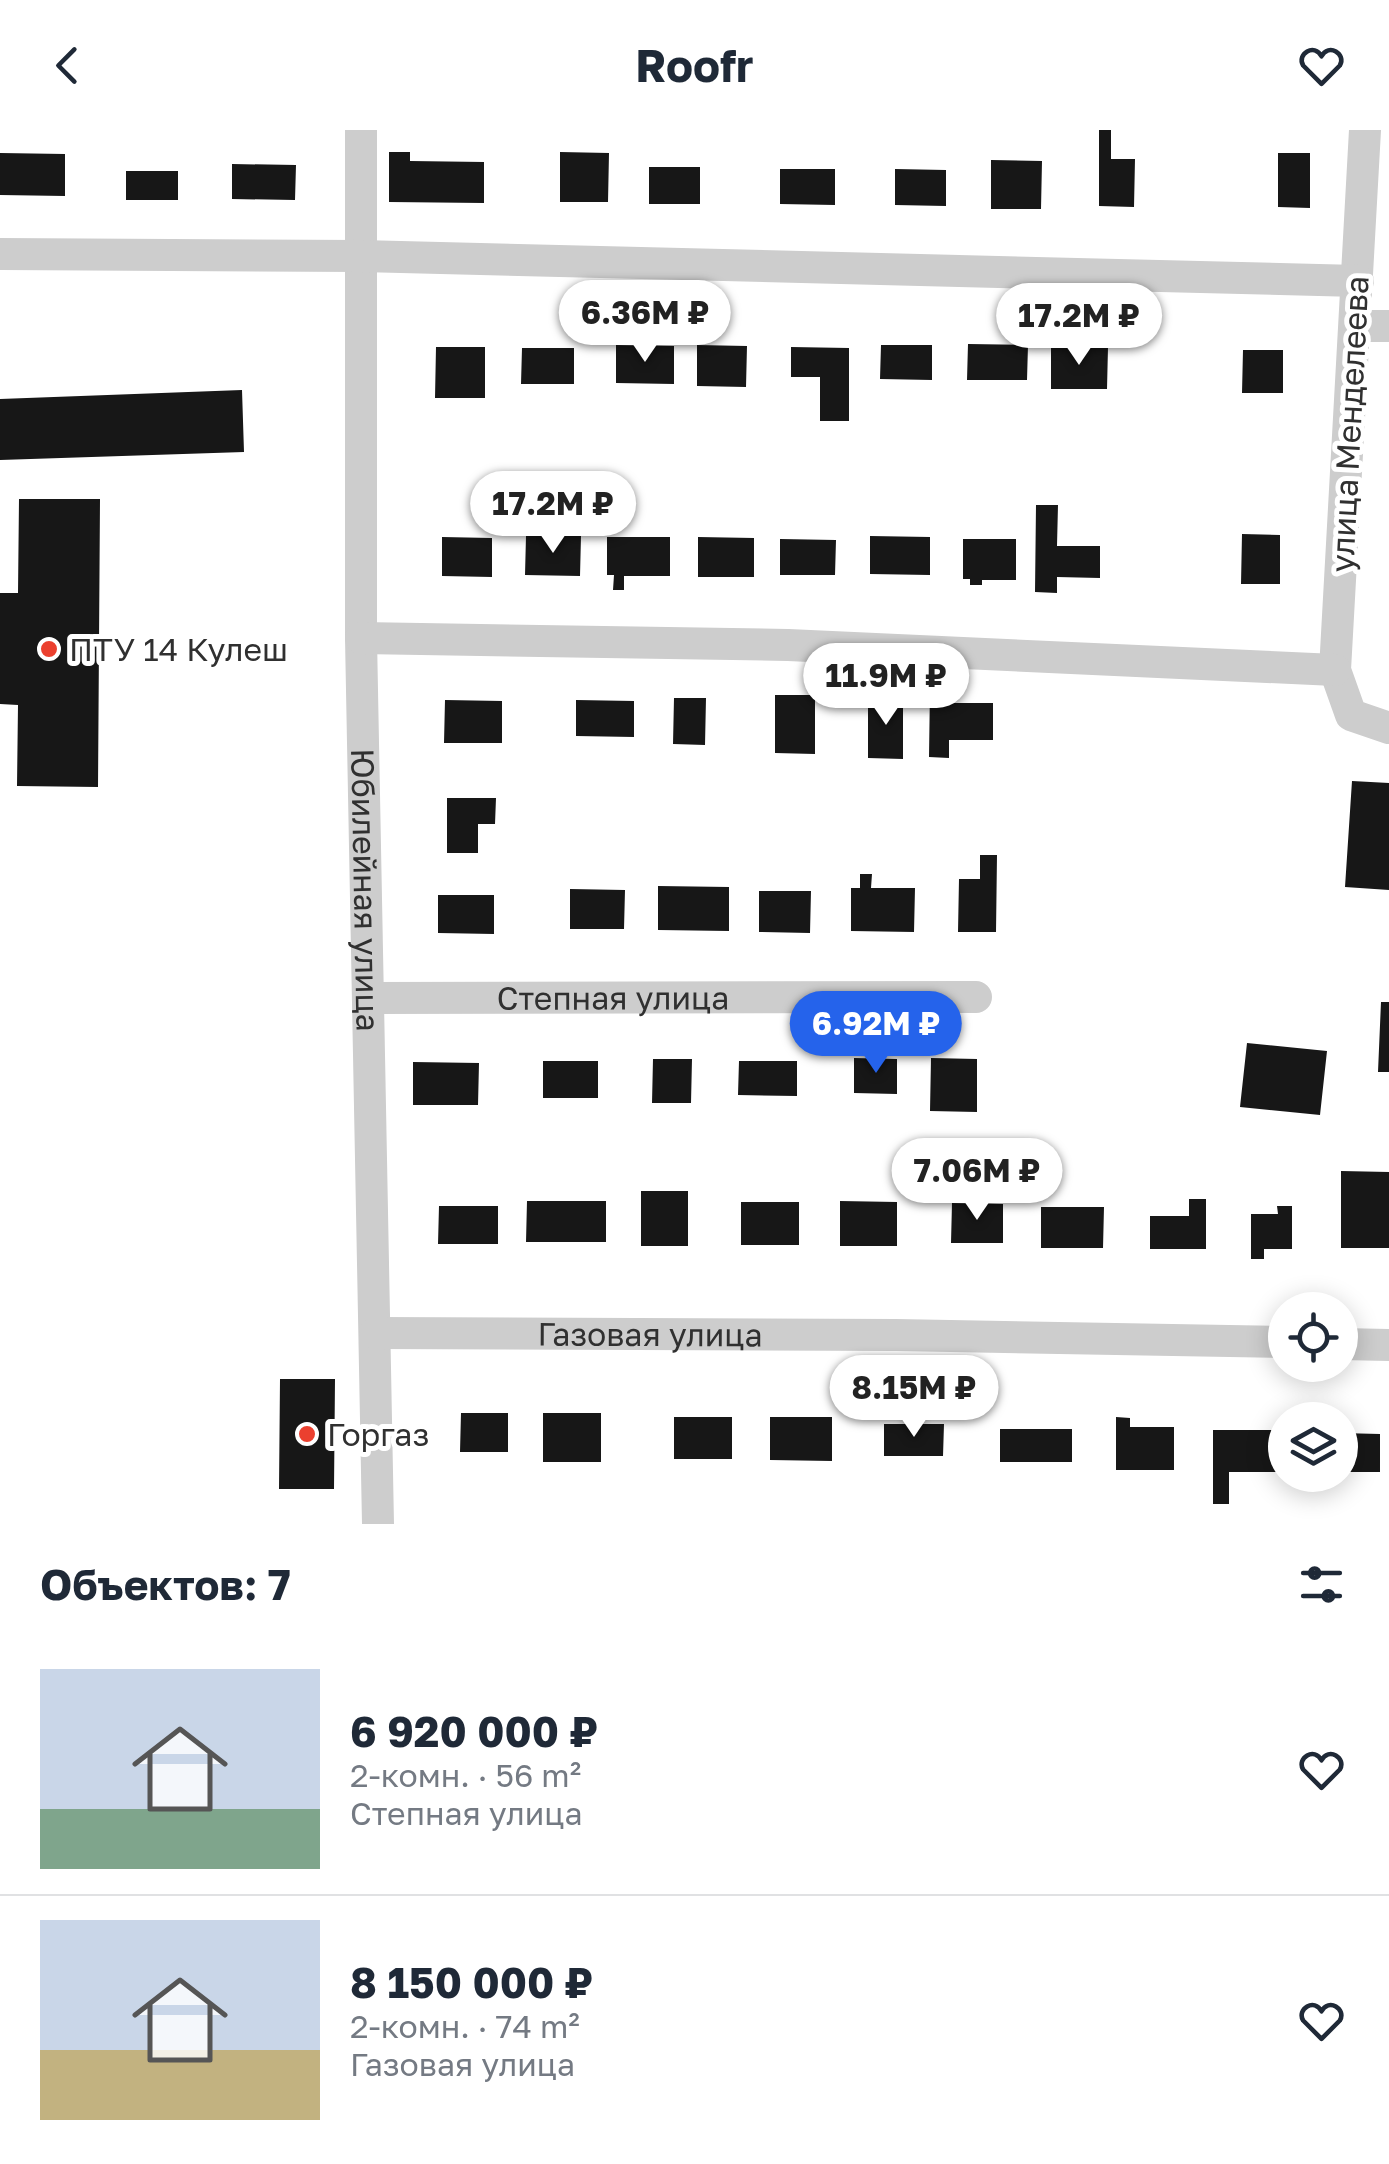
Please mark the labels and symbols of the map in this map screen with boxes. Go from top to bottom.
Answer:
street label: улица Менделеева [1322,275,1376,573]
pin: 6.36M ₽ [553,280,737,365]
pin: 17.2M ₽ [987,283,1171,368]
pin: 17.2M ₽ [461,471,645,556]
place label: ПТУ 14 Кулеш [69,630,288,668]
marker: ПТУ 14 Кулеш [38,638,60,660]
pin: 11.9M ₽ [794,643,978,728]
street label: Юбилейная улица [344,748,388,1032]
street label: Степная улица [497,978,729,1017]
pin: 6.92M ₽ [784,991,968,1076]
pin: 7.06M ₽ [885,1138,1069,1223]
street label: Газовая улица [537,1315,763,1353]
pin: 8.15M ₽ [822,1355,1006,1440]
place label: Горгаз [327,1415,429,1453]
marker: Горгаз [296,1423,318,1445]

